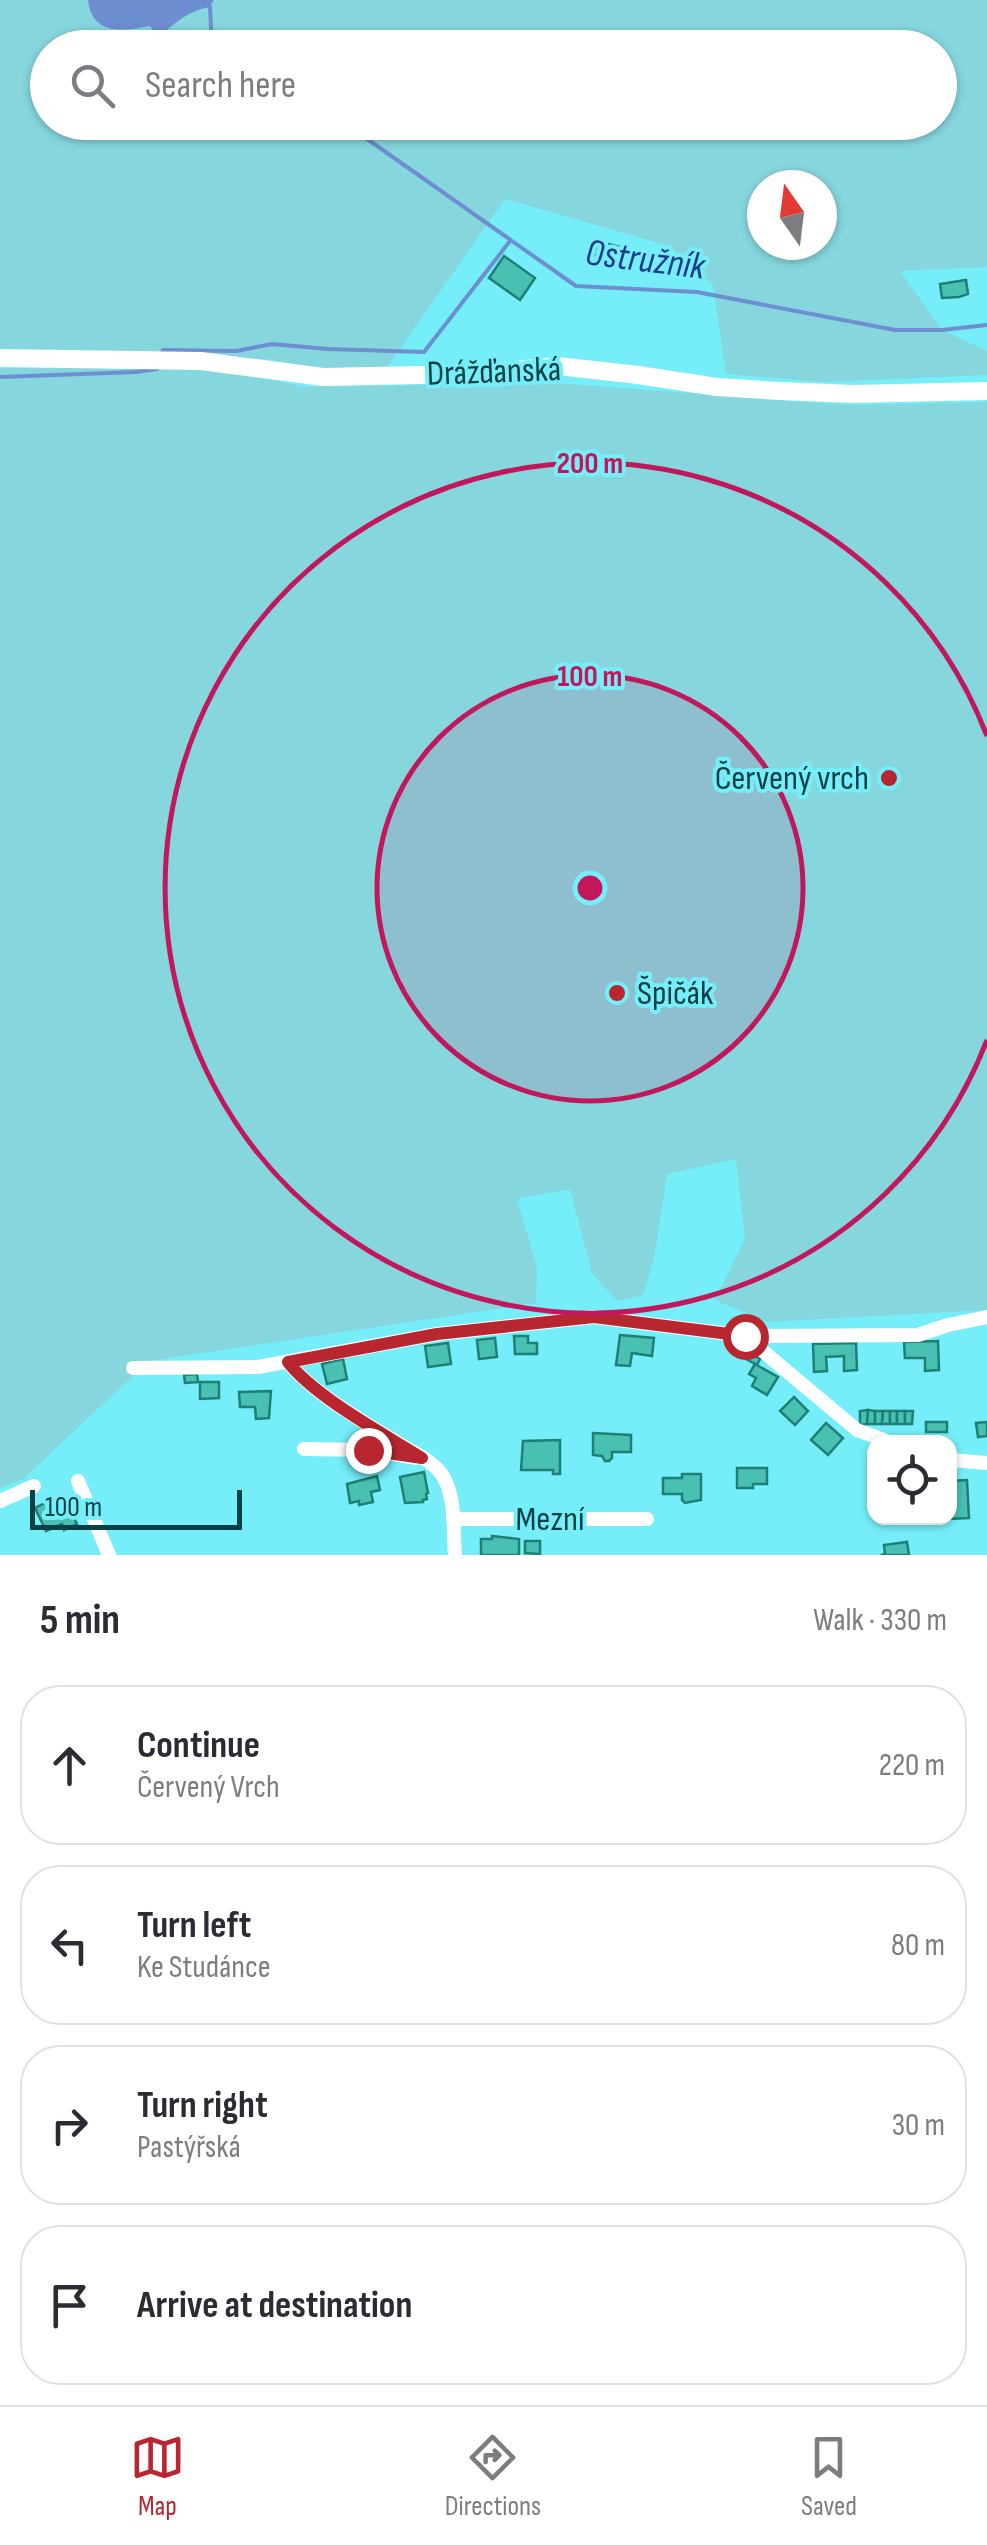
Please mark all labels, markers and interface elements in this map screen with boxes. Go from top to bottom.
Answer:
search box [30,30,957,140]
icon: search [65,58,120,113]
text: Search here [145,63,296,108]
north arrow [747,170,837,260]
water label: Ostružník [583,230,709,290]
street label: Drážďanská [426,348,562,396]
text: 200 m [557,446,623,482]
text: 100 m [558,659,622,695]
place label: Červený vrch [715,757,869,800]
marker: Červený vrch [878,767,900,789]
centre of rings [572,870,608,906]
place label: Špičák [637,972,714,1015]
marker: Špičák [606,982,628,1004]
route start [723,1314,769,1360]
route end [346,1428,392,1474]
map controls [867,1435,957,1525]
button: locate [867,1435,957,1525]
scale bar [30,1485,242,1530]
text: 100 m [45,1491,102,1524]
street label: Mezní [516,1498,585,1541]
text: 5 min [40,1595,120,1646]
text: Walk · 330 m [813,1601,947,1640]
text: Continue [137,1723,260,1768]
icon: ahead [42,1738,97,1793]
text: 220 m [879,1746,945,1785]
text: Červený Vrch [137,1768,280,1807]
text: Turn left [137,1903,251,1948]
icon: left [42,1918,97,1973]
text: 80 m [891,1926,945,1965]
text: Ke Studánce [137,1948,271,1987]
text: Turn right [137,2083,268,2128]
icon: right [42,2098,97,2153]
text: 30 m [892,2106,945,2145]
text: Pastýřská [137,2128,241,2167]
icon: arrive [42,2278,97,2333]
text: Arrive at destination [137,2283,412,2328]
tab: Map [130,2430,185,2523]
tab: Directions [445,2430,541,2523]
tab: Saved [801,2430,857,2523]

